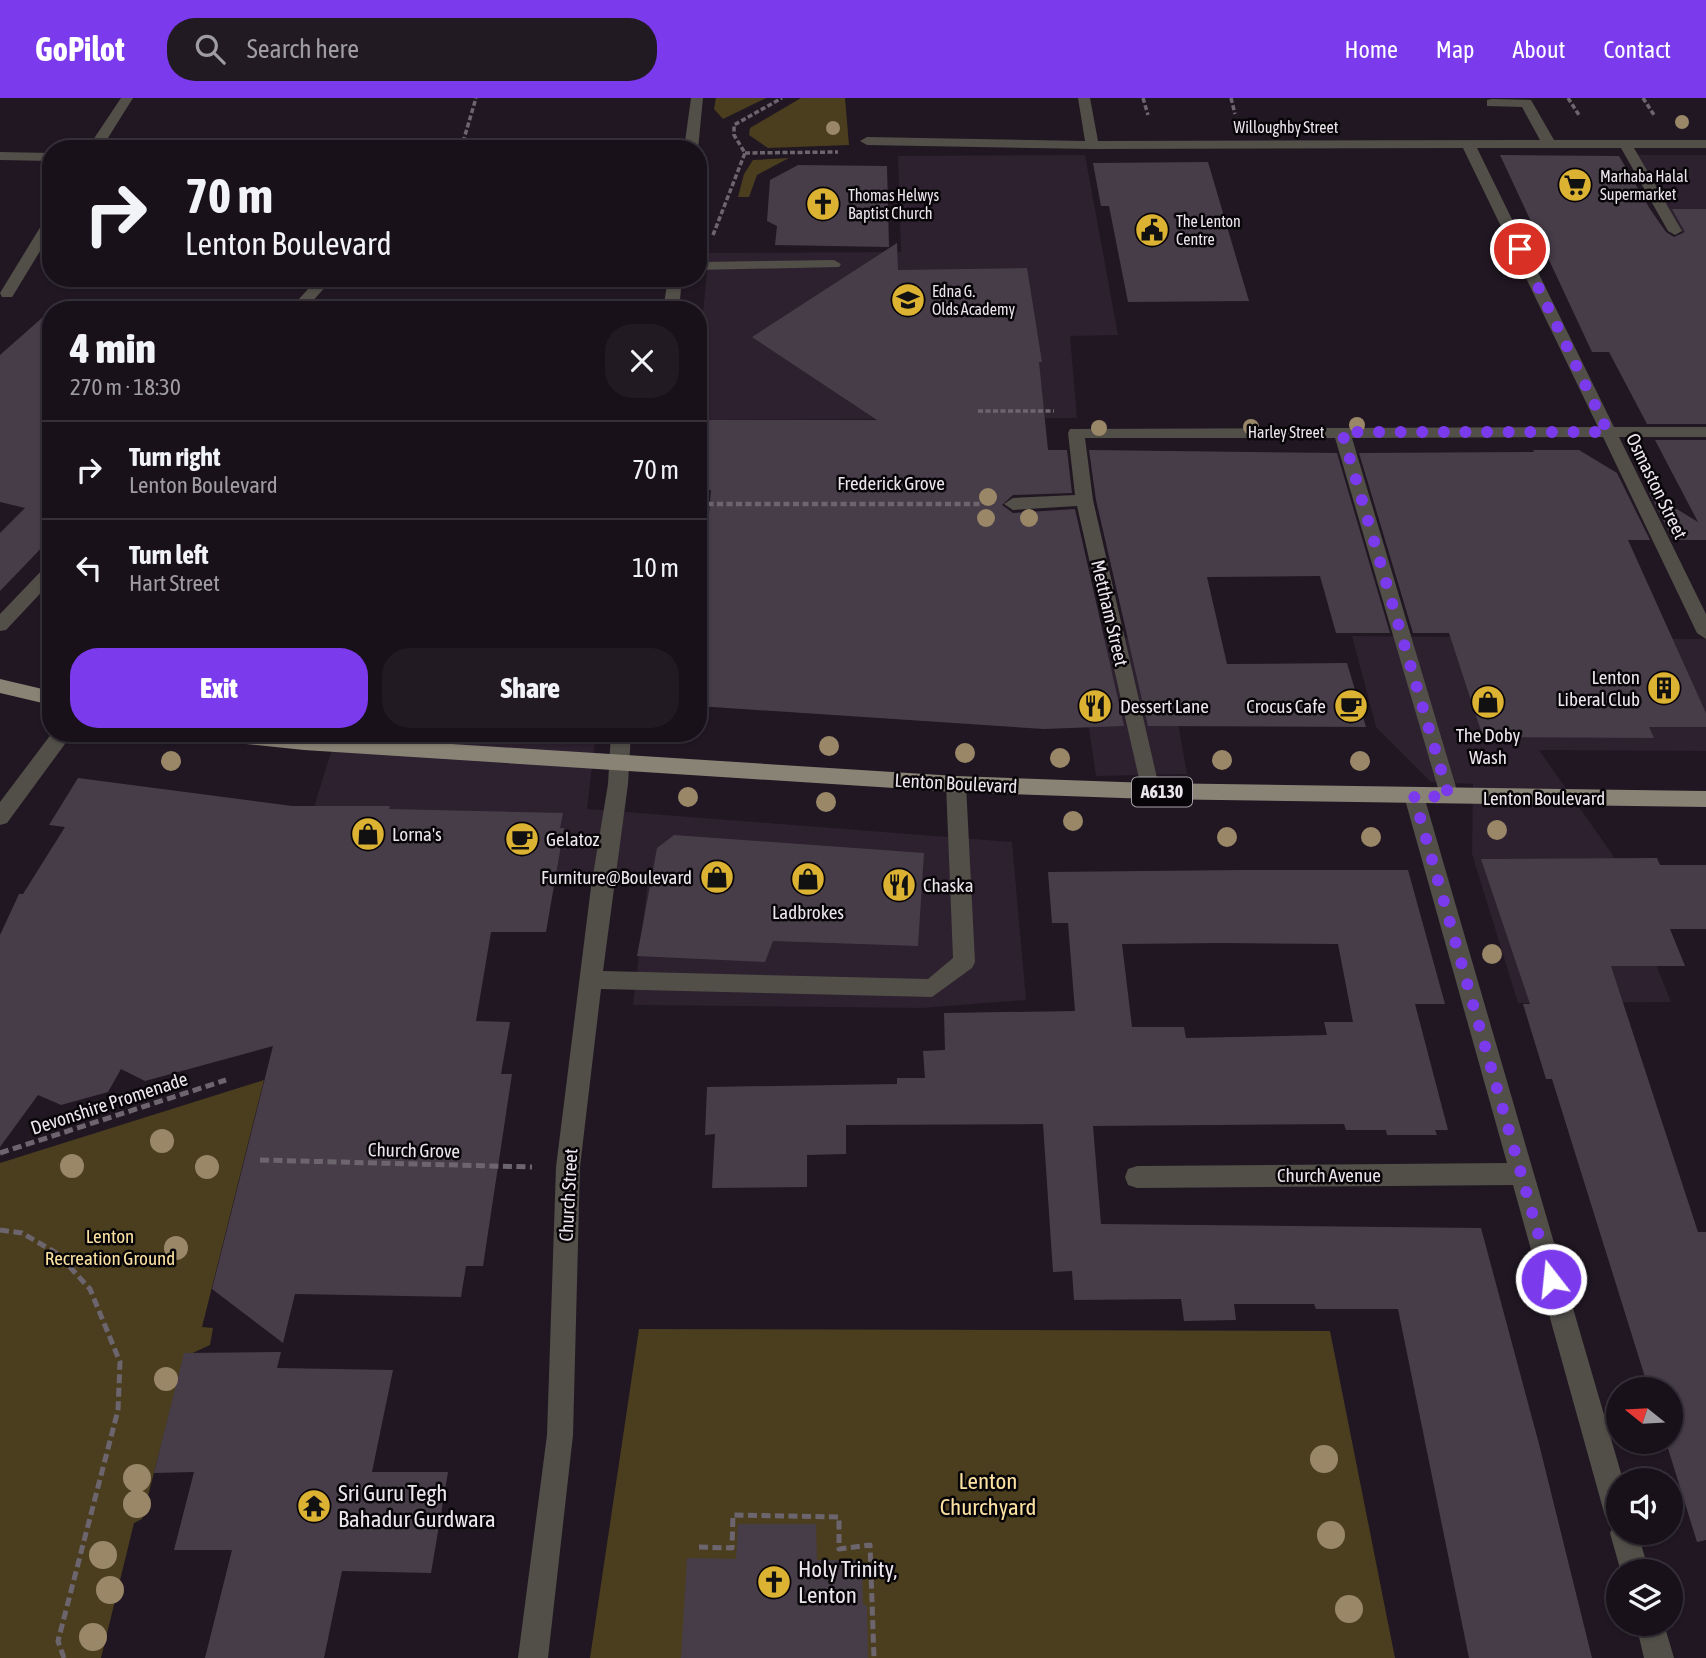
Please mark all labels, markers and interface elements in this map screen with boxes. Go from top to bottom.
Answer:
search box [167,18,657,81]
text: GoPilot [35,30,125,68]
icon: search [191,30,229,68]
text: Search here [247,34,359,64]
text: Home [1344,36,1398,63]
text: Map [1436,36,1474,63]
text: About [1512,36,1565,63]
text: Contact [1603,36,1671,63]
street label: Willoughby Street [1234,118,1339,137]
supermarket icon: Marhaba Halal Supermarket [1556,166,1594,204]
text: 70 m [185,167,273,223]
place label: Marhaba Halal Supermarket [1600,167,1689,204]
icon: right [70,168,161,259]
church icon: Thomas Helwys Baptist Church [804,185,842,223]
place label: Thomas Helwys Baptist Church [848,186,940,223]
public building icon: The Lenton Centre [1133,211,1171,249]
place label: The Lenton Centre [1176,212,1241,248]
pin [1490,219,1550,279]
text: Lenton Boulevard [185,225,392,262]
icon: arrive [1501,230,1539,268]
school or university icon: Edna G. Olds Academy [889,281,927,319]
place label: Edna G. Olds Academy [932,282,1015,319]
text: 4 min [70,324,156,372]
button: close [605,324,679,398]
text: 270 m · 18:30 [70,374,181,400]
street label: Harley Street [1248,423,1325,442]
street label: Osmaston Street [1622,430,1692,542]
text: Turn right [129,442,220,472]
icon: right [70,451,108,489]
text: 70 m [632,455,679,485]
text: Lenton Boulevard [129,472,278,498]
street label: Frederick Grove [837,472,945,494]
text: Turn left [129,540,209,570]
icon: left [70,549,108,587]
text: 10 m [632,553,679,583]
street label: Mettham Street [1087,558,1133,668]
text: Hart Street [129,570,220,596]
button: Exit [70,648,368,728]
button: Share [382,648,679,728]
place label: Lenton Liberal Club [1557,666,1640,710]
building icon: Lenton Liberal Club [1645,669,1683,707]
shop icon: The Doby Wash [1469,683,1507,721]
restaurant icon: Dessert Lane [1076,687,1114,725]
cafe icon: Crocus Cafe [1332,687,1370,725]
place label: Dessert Lane [1120,695,1209,717]
place label: Crocus Cafe [1246,695,1326,717]
place label: The Doby Wash [1456,724,1520,768]
street label: Lenton Boulevard [894,769,1018,797]
road number: A6130 [1132,778,1192,806]
street label: Lenton Boulevard [1483,787,1605,809]
shop icon: Lorna's [349,815,387,853]
cafe icon: Gelatoz [503,820,541,858]
place label: Lorna's [392,823,442,845]
place label: Gelatoz [546,828,600,850]
shop icon: Furniture@Boulevard [698,858,736,896]
shop icon: Ladbrokes [789,860,827,898]
place label: Furniture@Boulevard [541,866,692,888]
restaurant icon: Chaska [880,866,918,904]
place label: Chaska [923,874,974,896]
place label: Ladbrokes [772,901,844,923]
street label: Devonshire Promenade [28,1067,190,1139]
street label: Church Grove [368,1138,460,1162]
street label: Church Street [555,1148,581,1242]
street label: Church Avenue [1277,1164,1381,1186]
park label: Lenton Recreation Ground [45,1225,175,1269]
position arrow [1514,1242,1588,1316]
north arrow [1606,1377,1684,1454]
map controls [1606,1377,1683,1636]
park label: Lenton Churchyard [940,1468,1036,1520]
button: sound [1606,1468,1683,1545]
place label: Sri Guru Tegh Bahadur Gurdwara [338,1480,496,1532]
temple icon: Sri Guru Tegh Bahadur Gurdwara [295,1487,333,1525]
place label: Holy Trinity, Lenton [798,1556,897,1608]
button: layers [1606,1559,1683,1636]
church icon: Holy Trinity, Lenton [755,1563,793,1601]

